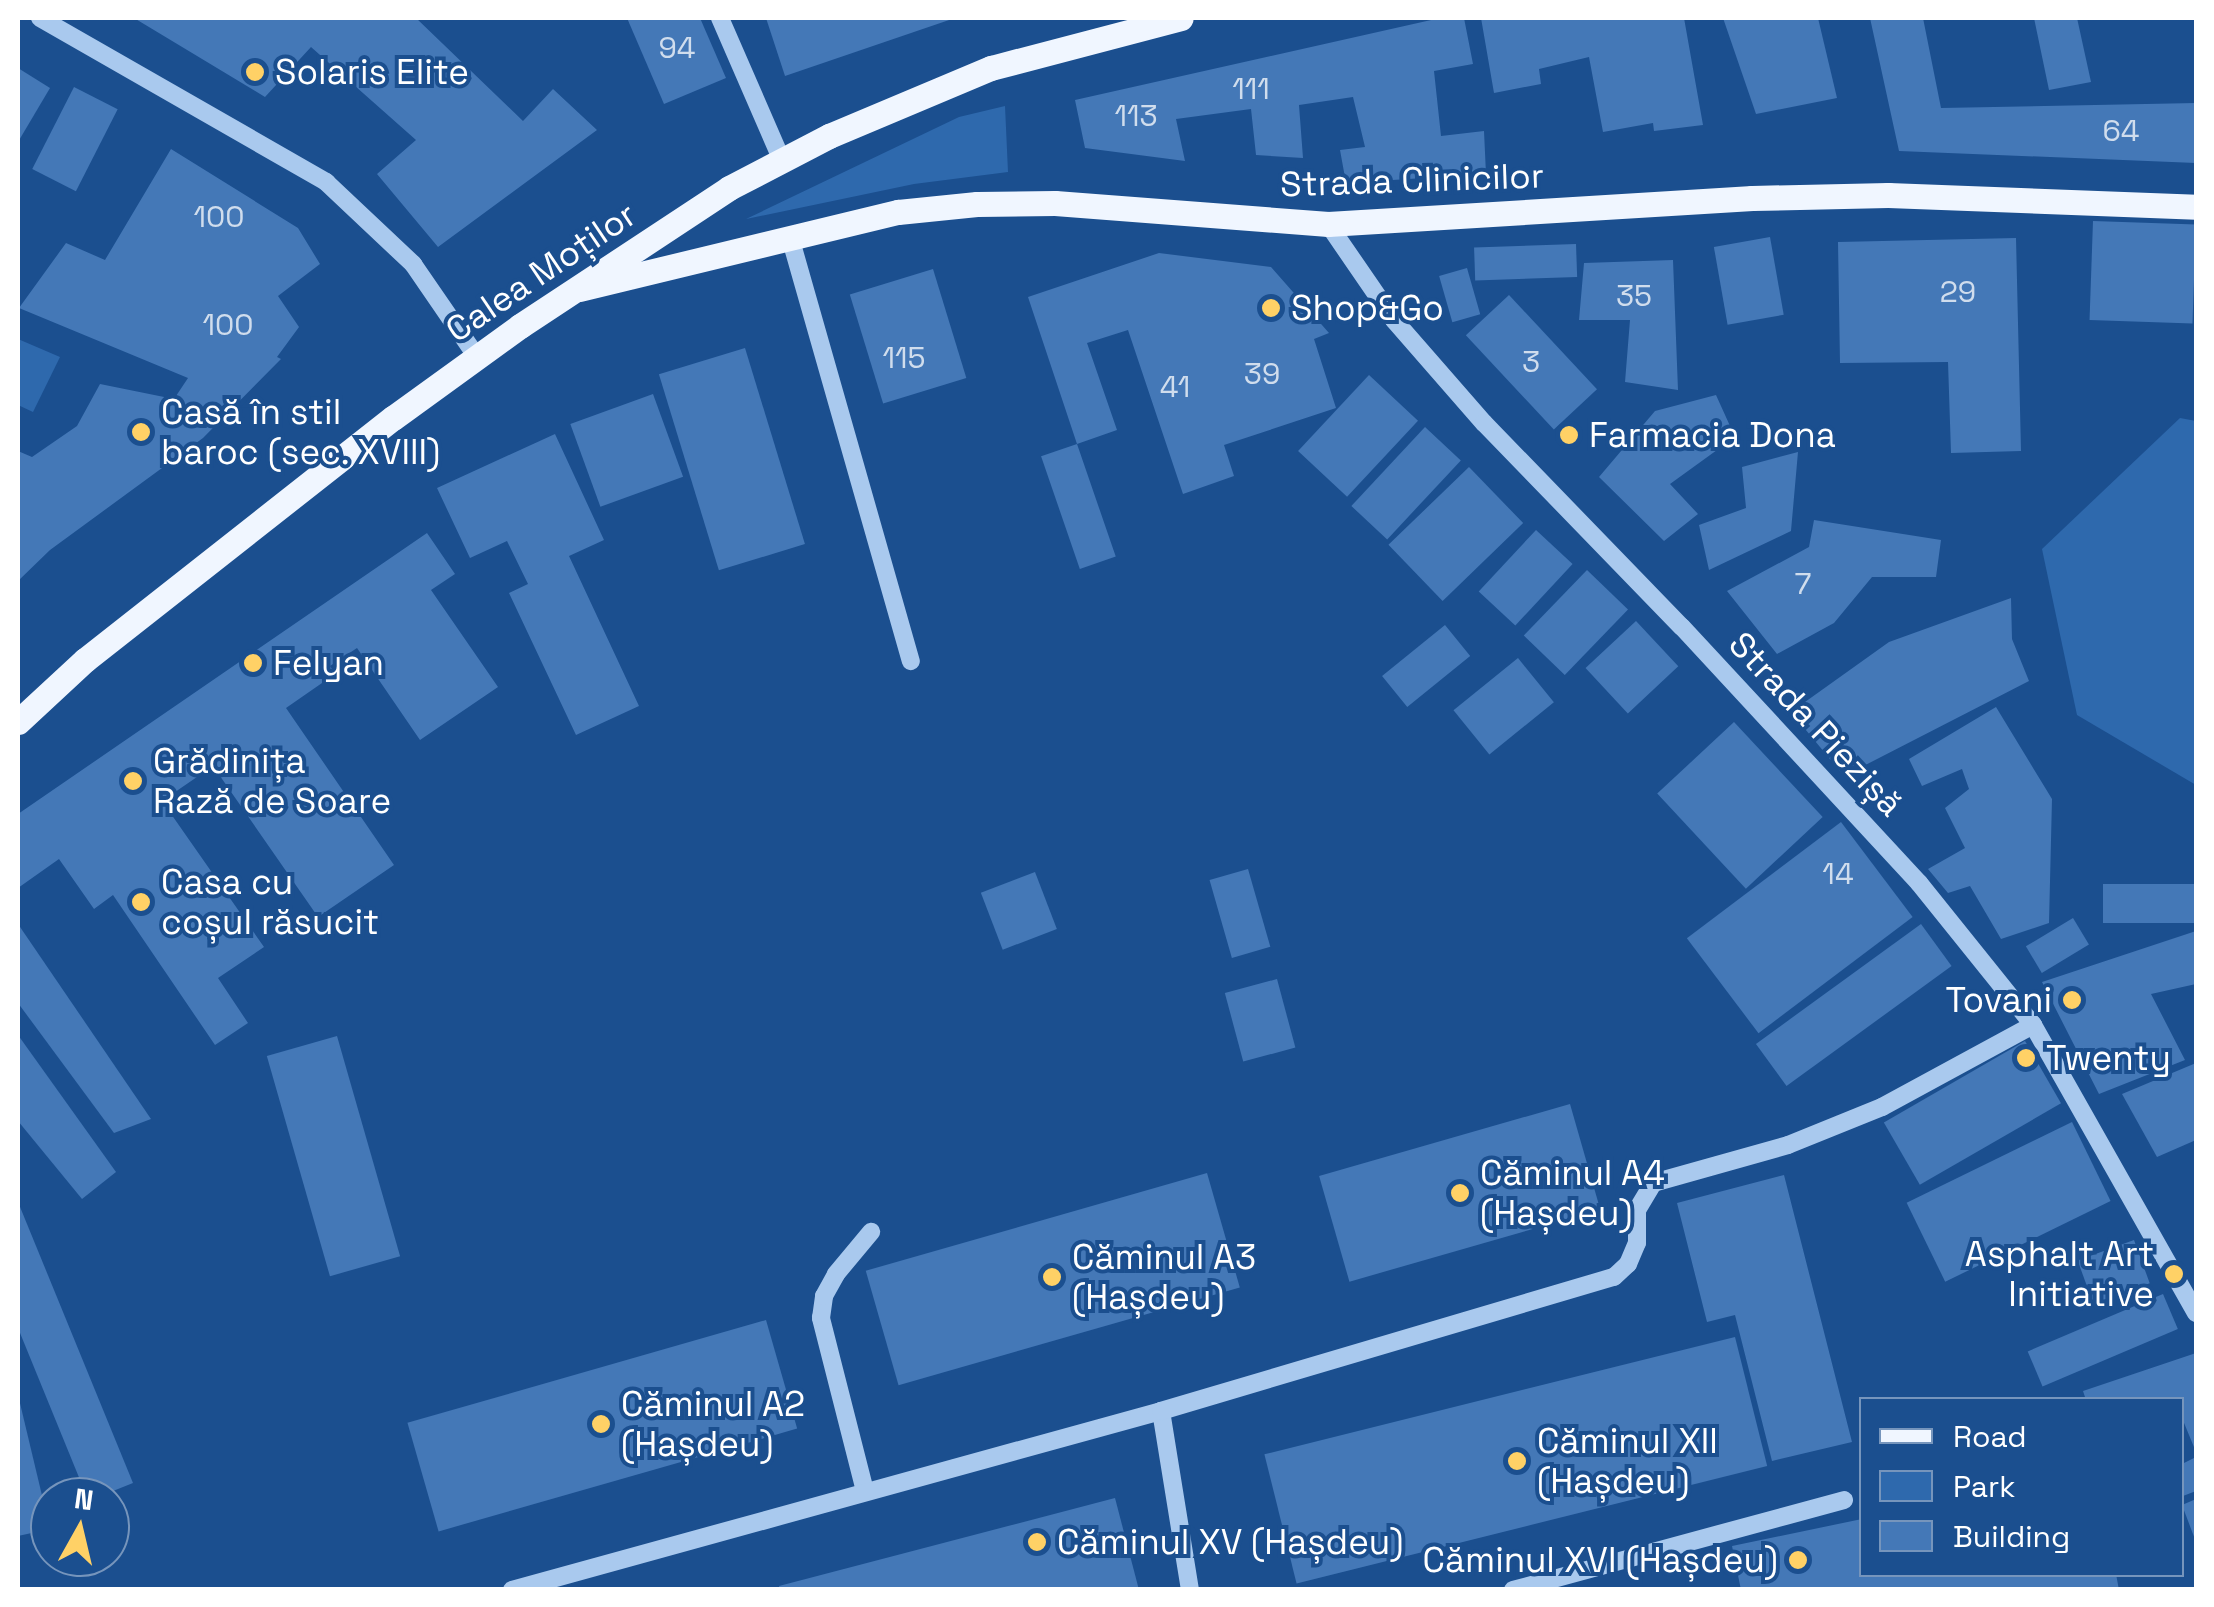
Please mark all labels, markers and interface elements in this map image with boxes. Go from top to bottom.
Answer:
house number: 94 [658,30,696,66]
place label: Solaris Elite [275,51,469,93]
marker: Solaris Elite [244,61,266,83]
house number: 111 [1232,71,1270,107]
house number: 113 [1114,98,1158,134]
house number: 64 [2102,113,2140,149]
street label: Strada Clinicilor [1279,154,1545,206]
street label: Calea Moților [438,193,644,351]
house number: 100 [194,199,244,235]
house number: 29 [1940,274,1976,310]
house number: 35 [1616,278,1652,314]
place label: Shop&Go [1291,287,1444,329]
marker: Shop&Go [1260,297,1282,319]
house number: 100 [203,307,253,343]
house number: 115 [882,340,926,376]
house number: 3 [1522,344,1540,380]
house number: 39 [1244,356,1280,392]
house number: 41 [1160,369,1190,405]
place label: Casă în stil baroc (sec. XVIII) [161,391,441,473]
place label: Farmacia Dona [1589,414,1836,456]
marker: Casă în stil baroc (sec. XVIII) [130,421,152,443]
marker: Farmacia Dona [1558,424,1580,446]
house number: 7 [1795,566,1811,602]
street label: Strada Piezișă [1720,623,1912,825]
place label: Felyan [273,642,384,684]
marker: Felyan [242,652,264,674]
place label: Grădinița Rază de Soare [153,740,391,822]
marker: Grădinița Rază de Soare [122,770,144,792]
house number: 14 [1822,856,1854,892]
place label: Casa cu coșul răsucit [161,861,379,943]
marker: Casa cu coșul răsucit [130,891,152,913]
place label: Tovani [1946,979,2052,1021]
marker: Tovani [2061,989,2083,1011]
place label: Twenty [2046,1037,2171,1079]
marker: Twenty [2015,1047,2037,1069]
place label: Căminul A4 (Hașdeu) [1480,1152,1665,1234]
marker: Căminul A4 (Hașdeu) [1449,1182,1471,1204]
place label: Asphalt Art Initiative [1964,1233,2154,1315]
place label: Căminul A3 (Hașdeu) [1072,1236,1257,1318]
marker: Asphalt Art Initiative [2163,1263,2185,1285]
marker: Căminul A3 (Hașdeu) [1041,1266,1063,1288]
place label: Căminul A2 (Hașdeu) [621,1383,806,1465]
legend [1859,1397,2184,1577]
marker: Căminul A2 (Hașdeu) [590,1413,612,1435]
text: Road [1953,1417,2027,1456]
place label: Căminul XII (Hașdeu) [1537,1420,1718,1502]
marker: Căminul XII (Hașdeu) [1506,1450,1528,1472]
text: Park [1953,1467,2015,1506]
north arrow [30,1477,130,1577]
text: N [72,1480,96,1518]
text: Building [1953,1517,2070,1556]
place label: Căminul XV (Hașdeu) [1057,1521,1404,1563]
marker: Căminul XV (Hașdeu) [1026,1531,1048,1553]
place label: Căminul XVI (Hașdeu) [1423,1539,1778,1581]
marker: Căminul XVI (Hașdeu) [1787,1549,1809,1571]

